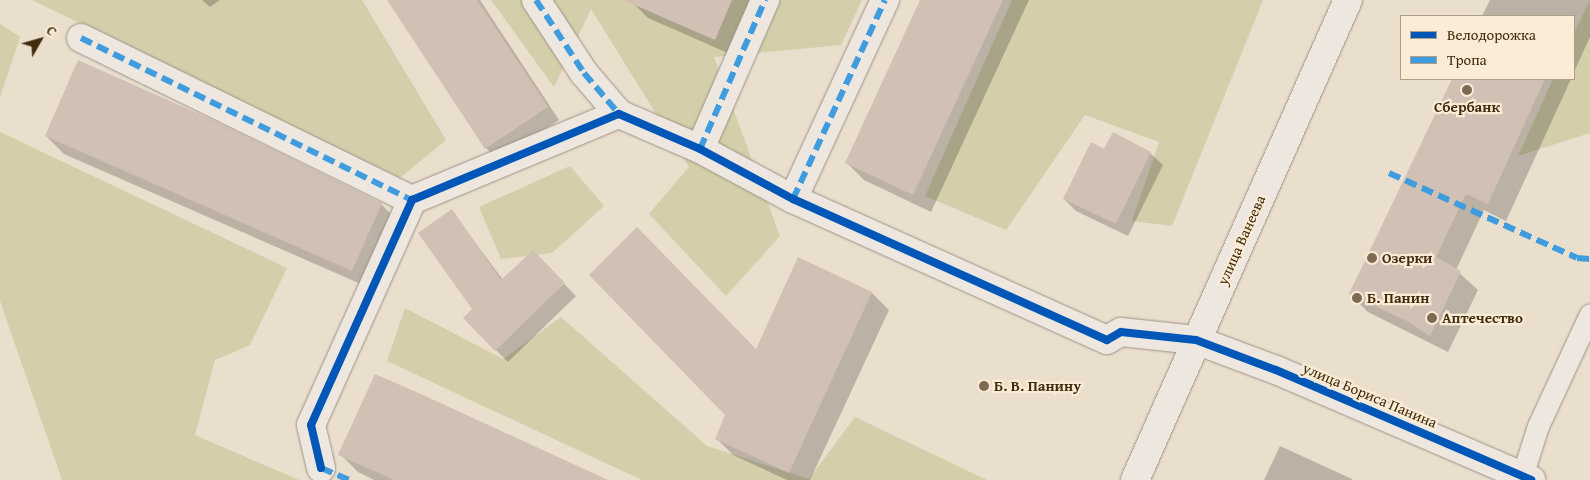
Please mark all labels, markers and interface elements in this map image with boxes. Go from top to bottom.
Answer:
north arrow [15,15,65,65]
legend [1400,15,1575,80]
text: С [41,21,62,40]
text: Велодорожка [1447,24,1536,45]
text: Тропа [1447,49,1487,70]
marker: Сбербанк [1461,84,1473,96]
place label: Сбербанк [1434,98,1500,116]
street label: улица Ванеева [1213,192,1269,288]
place label: Озерки [1382,249,1433,267]
marker: Озерки [1366,252,1378,264]
place label: Б. Панин [1367,289,1429,307]
marker: Б. Панин [1351,292,1363,304]
place label: Аптечество [1442,309,1523,327]
marker: Аптечество [1426,312,1438,324]
street label: улица Бориса Панина [1300,359,1440,431]
place label: Б. В. Панину [994,377,1081,395]
marker: Б. В. Панину [978,380,990,392]

